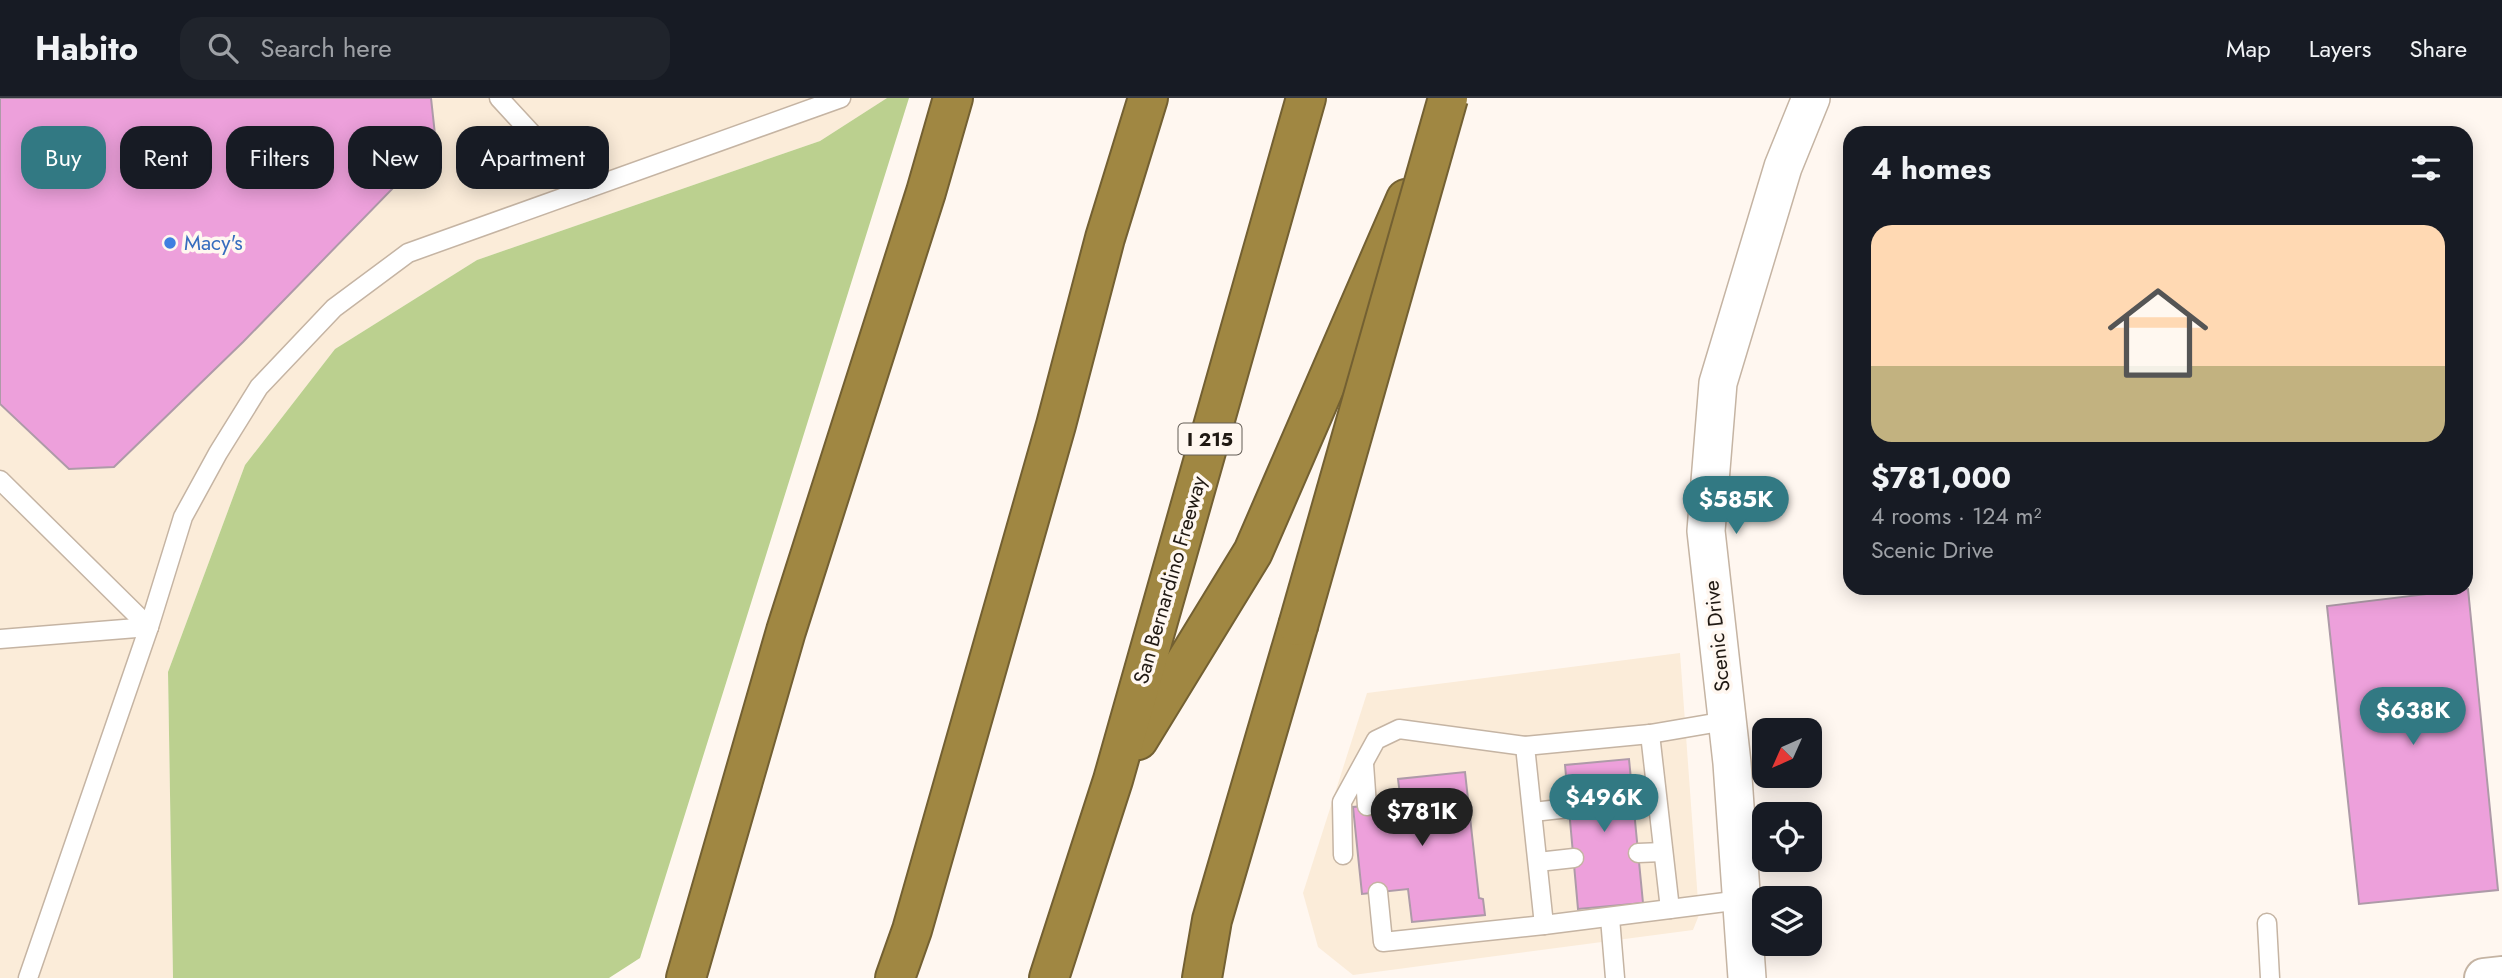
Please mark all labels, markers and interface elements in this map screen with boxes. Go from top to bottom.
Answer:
search box [180,17,670,80]
text: Habito [35,25,138,72]
icon: search [204,29,242,67]
text: Search here [260,29,392,67]
text: Map [2226,31,2271,66]
text: Layers [2309,31,2371,66]
text: Share [2409,31,2467,66]
chip: Buy [21,126,106,189]
chip: Rent [120,126,212,189]
chip: Filters [226,126,334,189]
chip: New [348,126,442,189]
chip: Apartment [456,126,609,189]
text: 4 homes [1871,147,1991,190]
icon: filters [2407,149,2445,187]
place label: Macy's [184,228,243,258]
marker: Macy's [162,235,178,251]
icon: home [2095,270,2221,396]
road number: I 215 [1178,424,1242,454]
text: $781,000 [1871,456,2011,499]
street label: San Bernardino Freeway [1126,472,1214,687]
pin: $585K [1687,476,1785,536]
text: $585K [1699,482,1773,516]
text: 4 rooms · 124 m² [1871,499,2042,533]
text: Scenic Drive [1871,533,1994,567]
street label: Scenic Drive [1696,579,1738,693]
pin: $638K [2364,688,2462,747]
text: $638K [2376,693,2450,727]
north arrow [1752,718,1822,788]
map controls [1752,718,1822,956]
pin: $496K [1555,774,1653,834]
text: $496K [1565,780,1643,814]
pin: $781K [1373,788,1471,848]
text: $781K [1387,794,1457,828]
button: locate [1752,802,1822,872]
button: layers [1752,886,1822,956]

